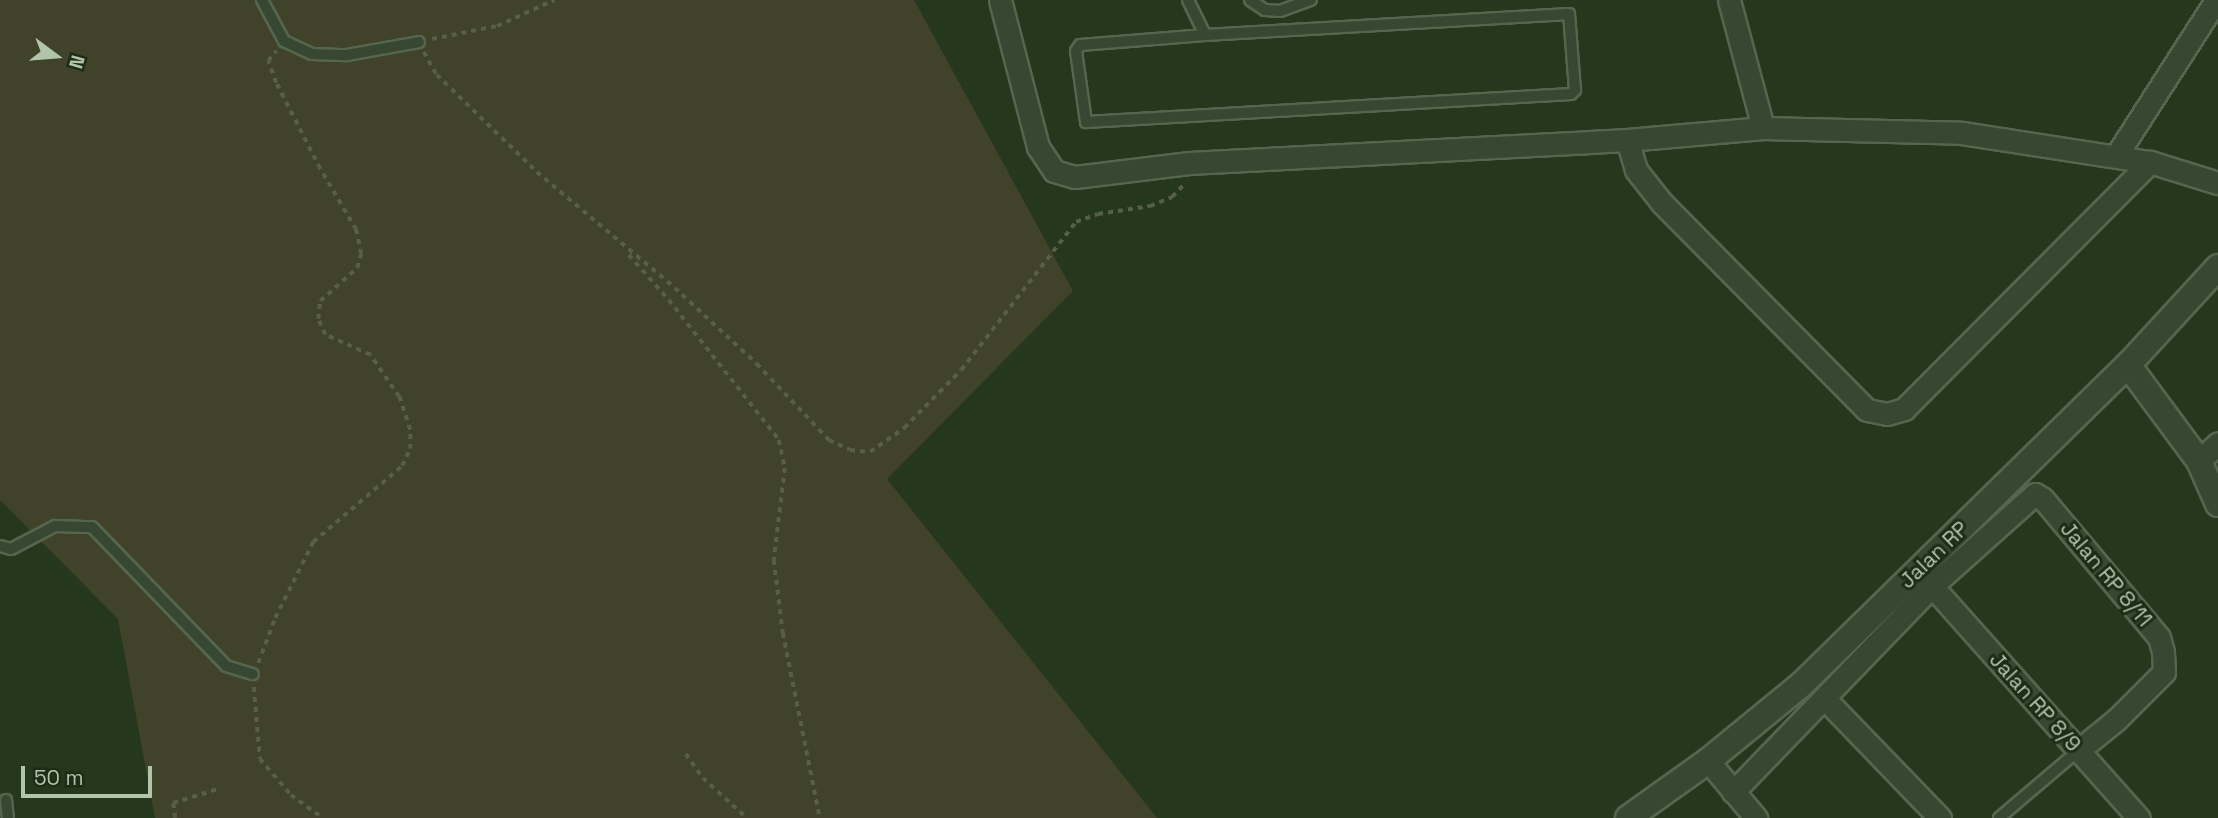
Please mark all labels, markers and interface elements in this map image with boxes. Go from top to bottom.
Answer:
north arrow [21,21,91,91]
text: N [63,52,90,71]
street label: Jalan RP [1895,516,1973,594]
street label: Jalan RP 8/11 [2055,516,2157,632]
street label: Jalan RP 8/9 [1984,647,2086,757]
scale bar [24,752,156,796]
text: 50 m [34,764,84,791]

